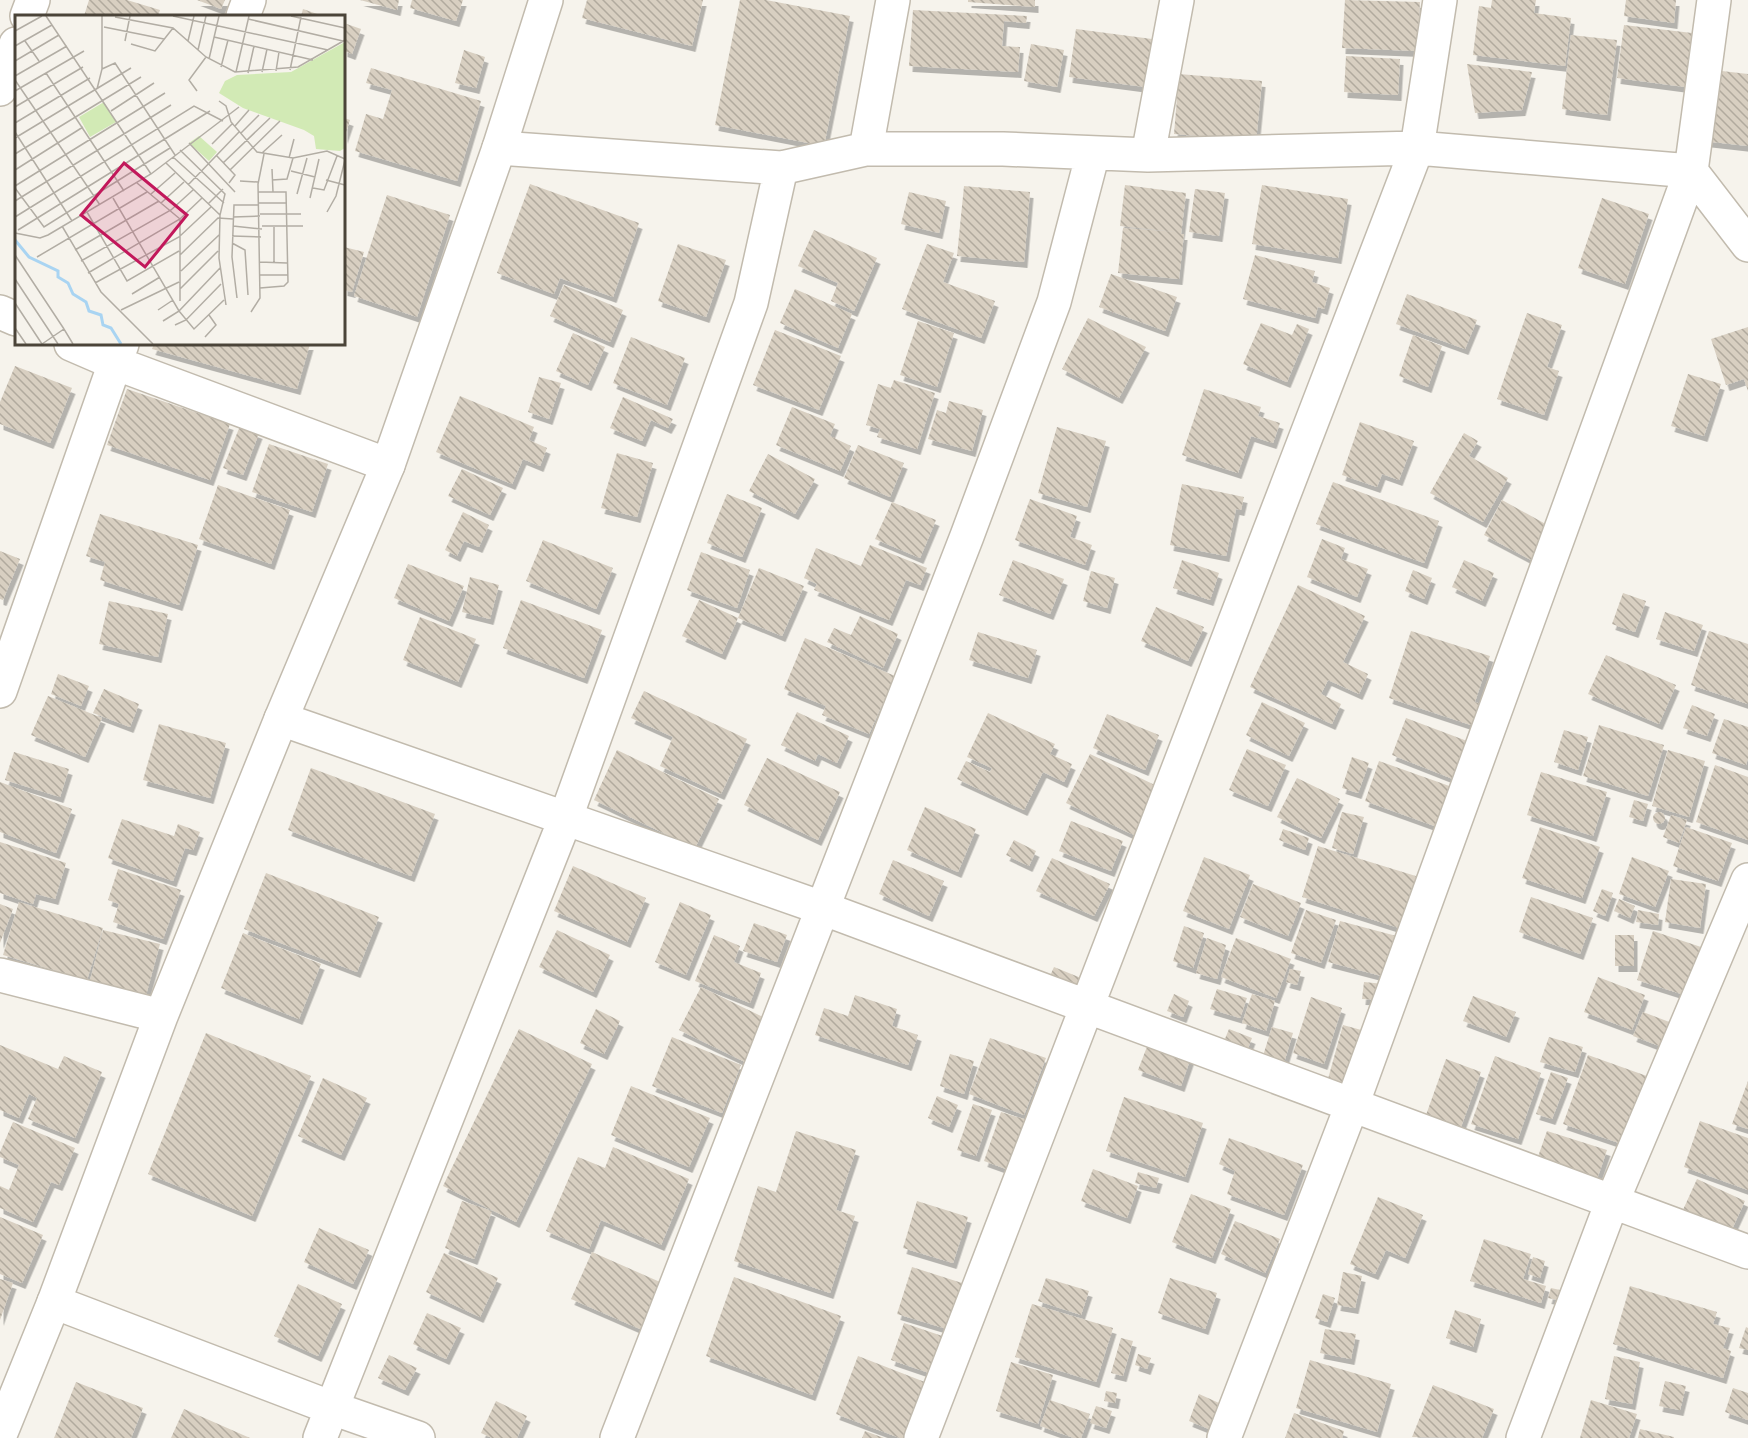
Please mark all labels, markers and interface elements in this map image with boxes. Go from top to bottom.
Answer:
inset map [15,15,345,345]

